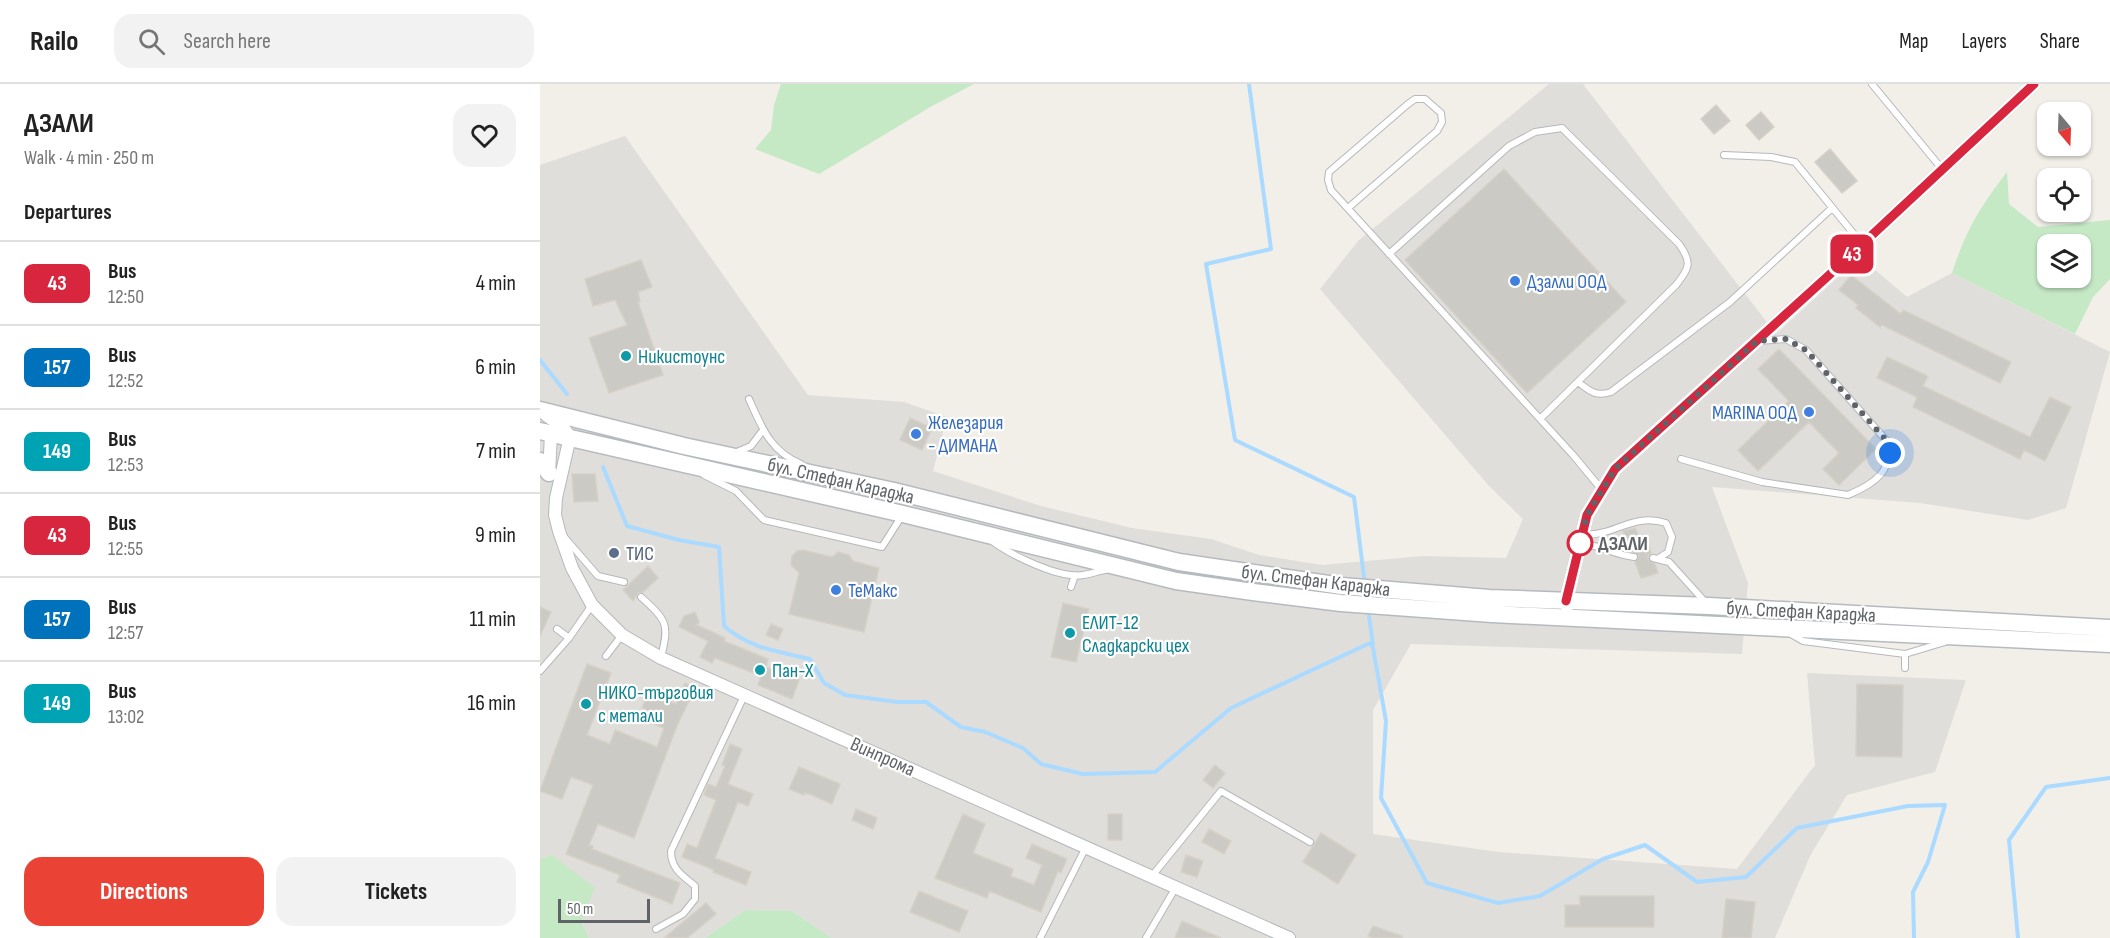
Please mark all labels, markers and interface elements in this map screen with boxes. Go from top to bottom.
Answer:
search box [114,14,534,68]
text: Railo [30,25,78,58]
icon: search [135,25,168,58]
text: Search here [183,28,271,55]
text: Map [1899,29,1928,54]
text: Layers [1961,29,2007,54]
text: Share [2040,29,2080,54]
north arrow [2037,102,2091,156]
map controls [2037,102,2091,288]
button: heart [453,104,516,167]
text: ДЗАЛИ [24,107,94,140]
text: Walk · 4 min · 250 m [24,146,154,170]
button: locate [2037,168,2091,222]
text: Departures [24,199,112,226]
line badge: 43 [1825,234,1879,274]
button: layers [2037,234,2091,288]
text: 43 [1842,242,1862,267]
text: Bus [108,258,137,285]
text: 4 min [476,270,516,297]
place label: Дзалли ООД [1527,270,1607,294]
text: 43 [47,271,67,296]
marker: Дзалли ООД [1508,274,1522,288]
text: 12:50 [108,285,144,309]
text: Bus [108,342,137,369]
place label: Никистоунс [638,345,725,369]
marker: Никистоунс [619,349,633,363]
text: 6 min [475,354,516,381]
text: 157 [44,355,70,380]
text: 12:52 [108,369,144,393]
place label: MARINA ООД [1712,401,1797,425]
marker: MARINA ООД [1802,405,1816,419]
place label: Железария - ДИМАНА [928,411,1003,458]
text: Bus [108,426,137,453]
marker: Железария - ДИМАНА [909,427,923,441]
text: 7 min [476,438,516,465]
your location [1875,438,1905,468]
text: 149 [43,439,71,464]
street label: бул. Стефан Караджа [765,452,916,510]
text: 12:53 [108,453,144,477]
text: Bus [108,510,137,537]
text: 9 min [475,522,516,549]
text: 43 [47,523,67,548]
marker: ДЗАЛИ [1567,530,1593,556]
place label: ДЗАЛИ [1598,532,1648,556]
text: 12:55 [108,537,143,561]
place label: ТИС [626,542,654,566]
marker: ТИС [607,546,621,560]
street label: бул. Стефан Караджа [1240,560,1392,602]
place label: ТеМакс [848,579,898,603]
marker: ТеМакс [829,583,843,597]
text: Bus [108,594,137,621]
street label: бул. Стефан Караджа [1726,596,1876,628]
text: 11 min [469,606,516,633]
text: 157 [44,607,70,632]
place label: ЕЛИТ-12 Сладкарски цех [1082,611,1190,658]
text: 12:57 [108,621,143,645]
marker: ЕЛИТ-12 Сладкарски цех [1063,626,1077,640]
place label: Пан-Х [772,659,814,683]
marker: Пан-Х [753,663,767,677]
text: Bus [108,678,137,705]
place label: НИКО-търговия с метали [598,681,714,728]
text: 16 min [468,690,516,717]
text: 149 [43,691,71,716]
marker: НИКО-търговия с метали [579,697,593,711]
text: 13:02 [108,705,144,729]
street label: Винпрома [847,732,919,782]
button: Directions [24,857,264,926]
button: Tickets [276,857,516,926]
scale bar [558,896,650,924]
text: 50 m [567,900,593,919]

